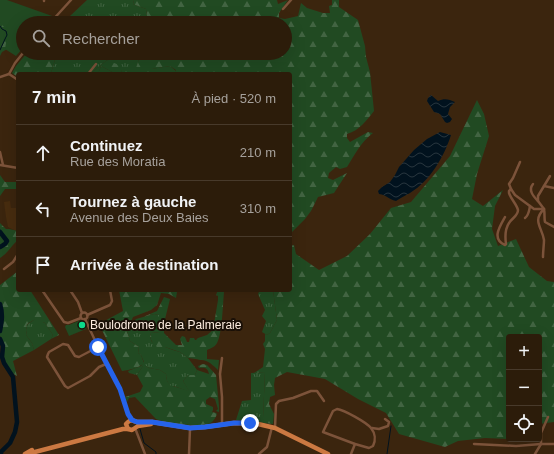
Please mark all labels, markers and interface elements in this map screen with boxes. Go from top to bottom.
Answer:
search box [16,16,292,60]
icon: search [30,27,52,49]
text: Rechercher [62,30,140,47]
text: 7 min [32,88,76,107]
text: À pied · 520 m [191,91,276,106]
text: Continuez [70,137,143,154]
icon: ahead [32,142,54,164]
text: 210 m [240,145,276,160]
text: Rue des Moratia [70,154,165,169]
text: Tournez à gauche [70,193,196,210]
icon: left [32,198,54,220]
text: 310 m [240,201,276,216]
text: Avenue des Deux Baies [70,210,209,225]
icon: arrive [32,254,54,276]
text: Arrivée à destination [70,256,218,273]
place label: Boulodrome de la Palmeraie [90,318,242,332]
marker: Boulodrome de la Palmeraie [77,320,87,330]
map controls [506,334,542,442]
button: + [506,334,542,370]
route start [89,338,107,356]
button: − [506,370,542,406]
button: locate [506,406,542,442]
route end [241,414,259,432]

